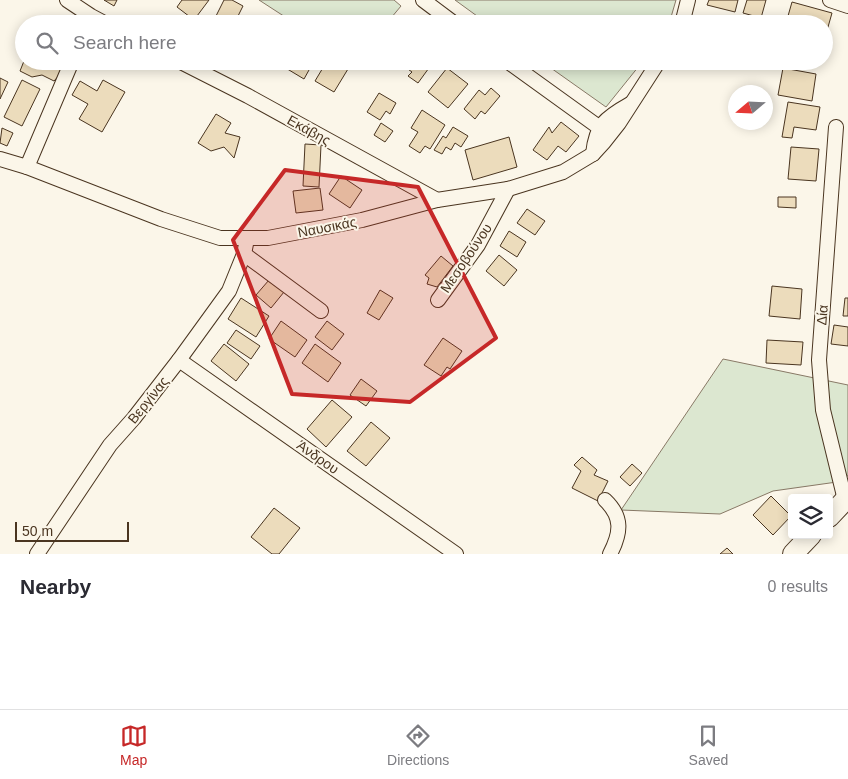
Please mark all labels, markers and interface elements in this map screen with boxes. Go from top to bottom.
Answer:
search box [15,15,833,70]
icon: search [33,29,61,57]
text: Search here [73,32,177,53]
north arrow [728,85,773,130]
street label: Εκάβης [285,112,334,148]
street label: Ναυσικάς [296,213,358,241]
street label: Μεσοβούνου [437,220,495,296]
street label: Δία [813,304,831,326]
street label: Βεργίνας [124,373,172,427]
street label: Άνδρου [294,437,342,477]
map controls [788,494,833,539]
button: layers [788,494,833,539]
scale bar [15,519,129,542]
text: 50 m [22,523,53,539]
text: Nearby [20,575,91,598]
text: 0 results [768,578,828,595]
tab: Map [120,722,148,768]
tab: Directions [387,722,449,768]
tab: Saved [689,722,728,768]

